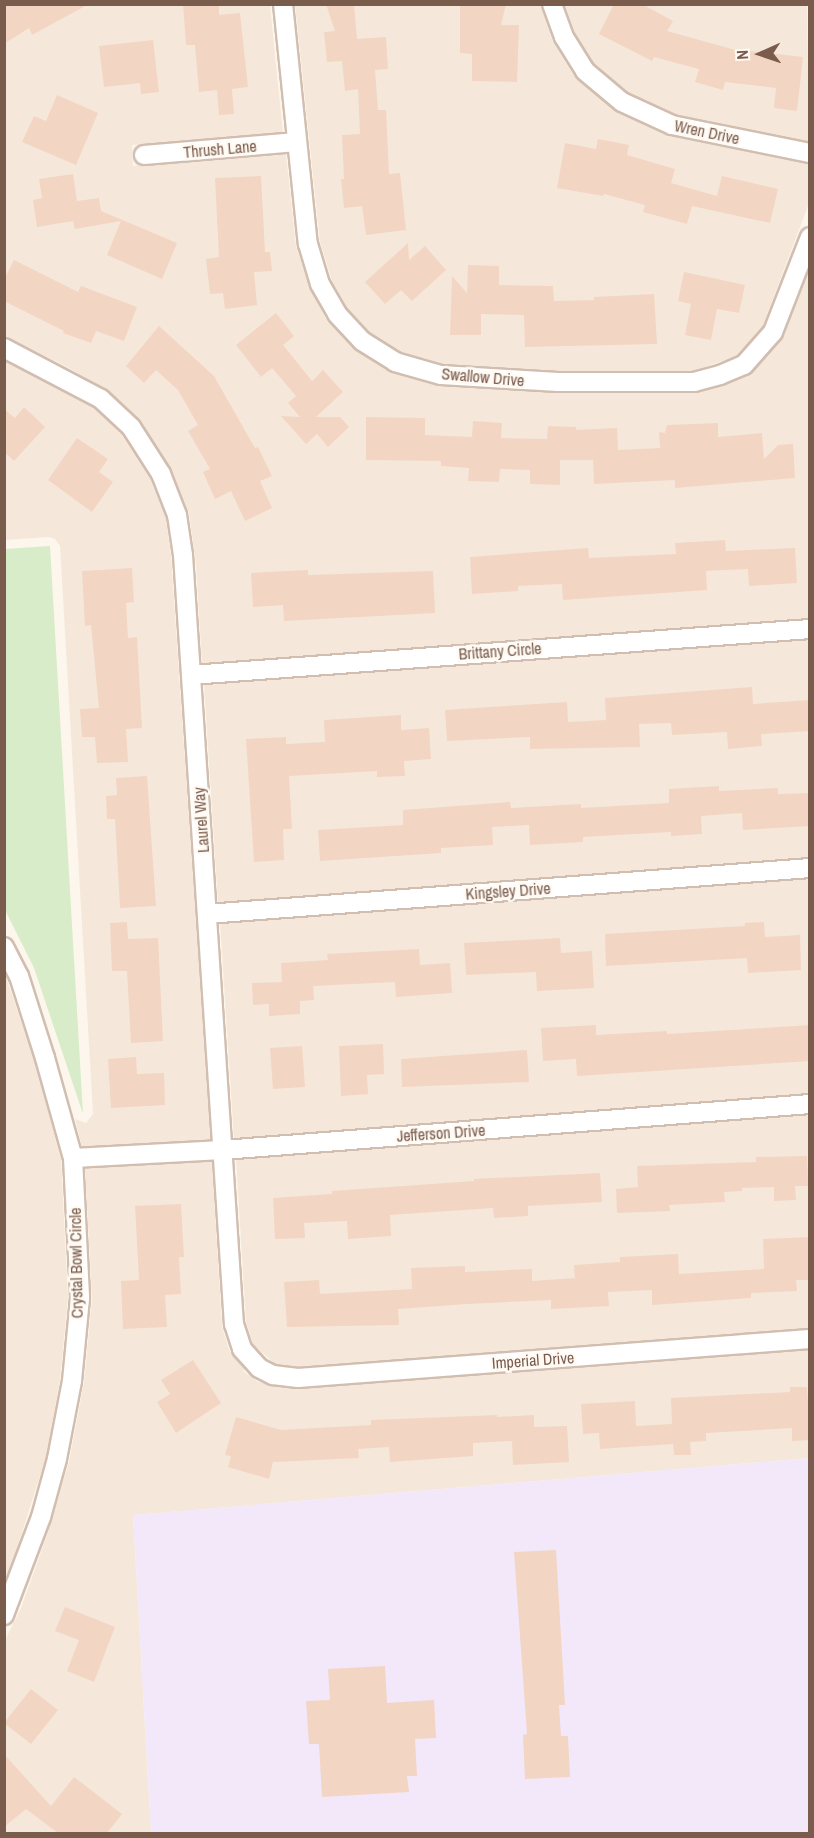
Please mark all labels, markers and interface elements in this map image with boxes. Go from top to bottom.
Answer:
north arrow [730,24,790,84]
text: N [731,50,753,60]
street label: Wren Drive [673,116,741,148]
street label: Thrush Lane [182,136,258,162]
street label: Swallow Drive [441,364,525,390]
street label: Brittany Circle [458,639,542,663]
street label: Laurel Way [189,786,213,854]
street label: Kingsley Drive [465,878,551,904]
street label: Jefferson Drive [396,1120,486,1146]
street label: Crystal Bowl Circle [65,1207,87,1319]
street label: Imperial Drive [491,1348,575,1372]

